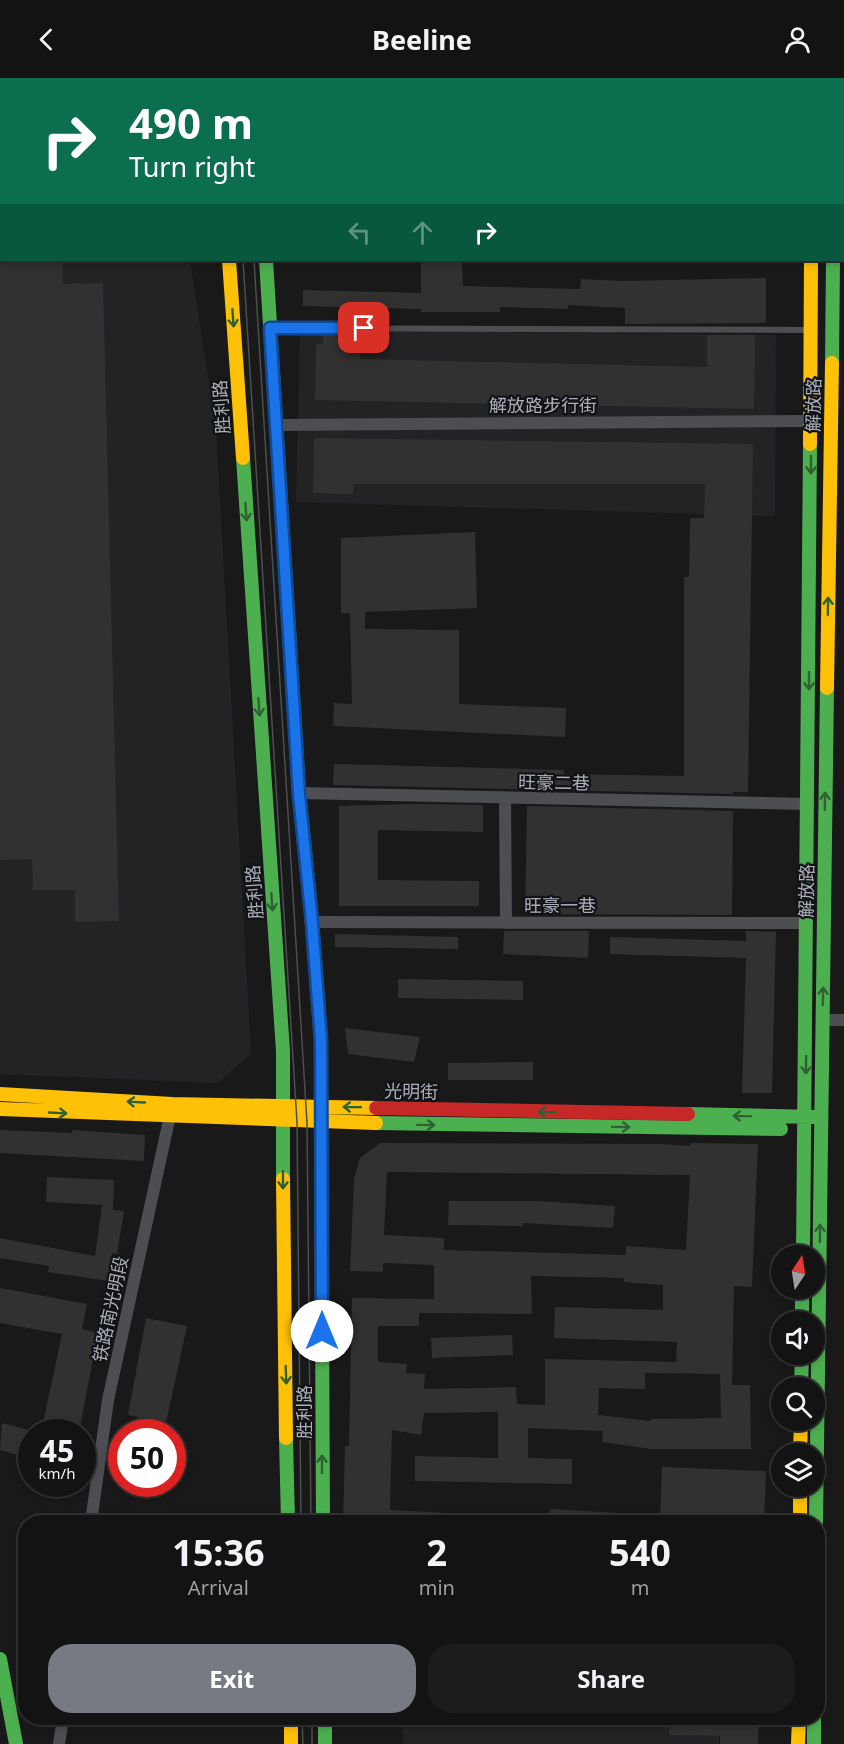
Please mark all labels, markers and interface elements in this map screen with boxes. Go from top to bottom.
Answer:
text: Beeline [372,21,472,58]
icon: back [30,23,63,56]
icon: person [781,23,814,56]
text: 490 m [129,94,253,151]
icon: right [30,102,108,180]
text: Turn right [129,148,255,185]
icon: left [343,216,376,249]
icon: ahead [406,216,439,249]
icon: right [469,216,502,249]
pin [338,302,389,353]
one-way arrow [228,307,239,327]
icon: arrive [347,311,380,344]
street label: 解放路 [801,378,825,432]
street label: 胜利路 [207,379,235,435]
street label: 解放路步行街 [489,393,597,417]
one-way arrow [805,454,816,474]
one-way arrow [241,502,252,522]
one-way arrow [822,597,834,617]
one-way arrow [803,670,815,690]
one-way arrow [254,697,265,716]
street label: 旺豪二巷 [518,769,590,795]
one-way arrow [819,792,831,812]
street label: 胜利路 [240,864,268,920]
street label: 解放路 [794,864,818,918]
one-way arrow [267,891,278,911]
street label: 旺豪一巷 [524,893,596,917]
one-way arrow [817,987,829,1007]
one-way arrow [800,1054,812,1074]
street label: 光明街 [384,1079,438,1103]
one-way arrow [127,1097,147,1108]
one-way arrow [343,1102,363,1113]
one-way arrow [538,1106,558,1117]
one-way arrow [48,1107,68,1118]
one-way arrow [733,1110,753,1121]
one-way arrow [415,1119,435,1131]
one-way arrow [610,1121,630,1133]
one-way arrow [277,1170,289,1190]
one-way arrow [814,1224,826,1244]
north arrow [771,1245,825,1299]
map controls [771,1245,825,1497]
street label: 铁路南光明段 [87,1254,133,1364]
position arrow [290,1299,354,1363]
button: sound [771,1311,825,1365]
one-way arrow [280,1365,291,1385]
button: search [771,1377,825,1431]
street label: 胜利路 [292,1385,316,1439]
speed limit sign: 50 [108,1419,186,1497]
text: 45 [40,1430,74,1471]
button: layers [771,1443,825,1497]
one-way arrow [316,1455,328,1475]
text: km/h [39,1463,75,1483]
text: 15:36 [172,1528,265,1577]
text: 2 [427,1528,447,1577]
text: 540 [609,1528,671,1577]
text: Arrival [188,1574,249,1601]
text: min [419,1574,455,1601]
text: m [631,1574,649,1601]
button: Exit [48,1644,416,1713]
button: Share [428,1644,795,1713]

